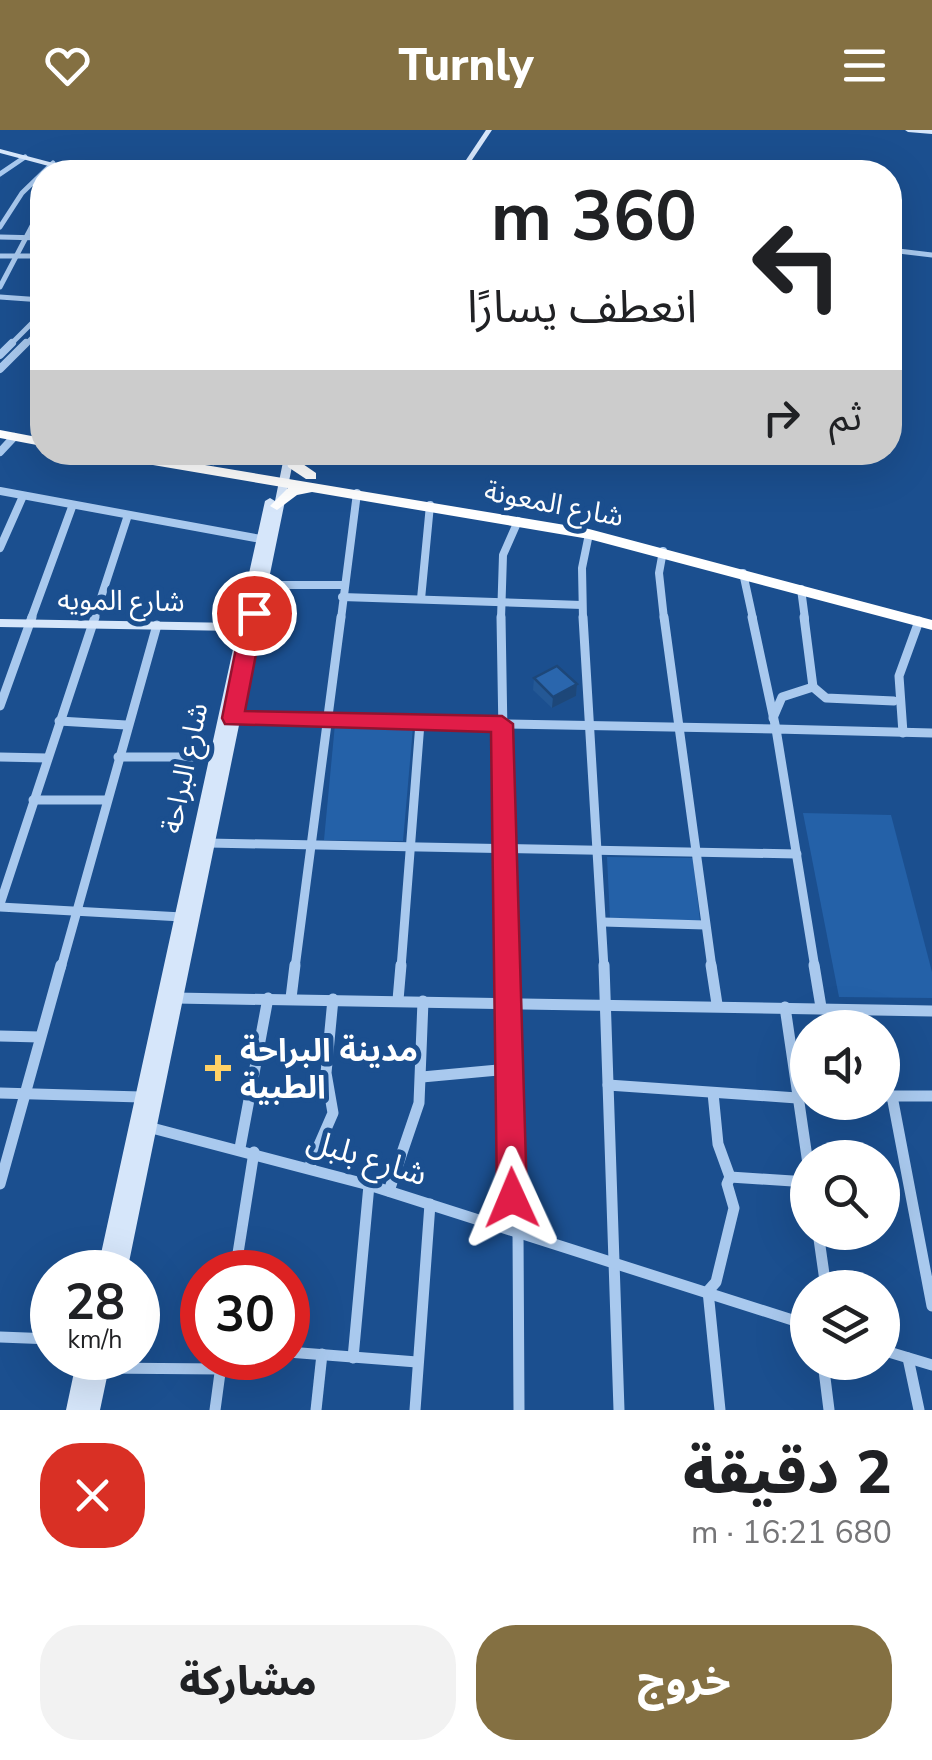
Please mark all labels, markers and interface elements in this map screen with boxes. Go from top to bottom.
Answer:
text: Turnly [398,35,534,96]
icon: heart [40,38,95,93]
icon: menu [837,38,892,93]
text: 360 m [491,169,697,265]
icon: left [732,200,862,330]
text: انعطف يسارًا [467,277,697,338]
icon: right [754,390,809,445]
text: ثم [829,392,862,443]
street label: شارع المعونة [481,472,627,537]
pin [212,571,297,656]
street label: شارع المويه [57,581,185,622]
icon: arrive [227,586,282,641]
street label: شارع البراحة [153,699,218,837]
map controls [790,1010,900,1380]
button: sound [790,1010,900,1120]
place label: مدينة البراحة الطبية [240,1029,418,1109]
marker: مدينة البراحة الطبية [205,1055,231,1081]
street label: شارع بلبل [301,1119,432,1198]
button: search [790,1140,900,1250]
position arrow [460,1146,564,1250]
speed limit sign: 30 [180,1250,310,1380]
text: 28 [65,1268,125,1337]
button: layers [790,1270,900,1380]
text: km/h [67,1323,123,1357]
text: 2 دقيقة [683,1432,892,1514]
button: close [40,1443,145,1548]
text: 680 m · 16:21 [691,1511,892,1554]
button: مشاركة [40,1625,456,1740]
button: خروج [476,1625,892,1740]

